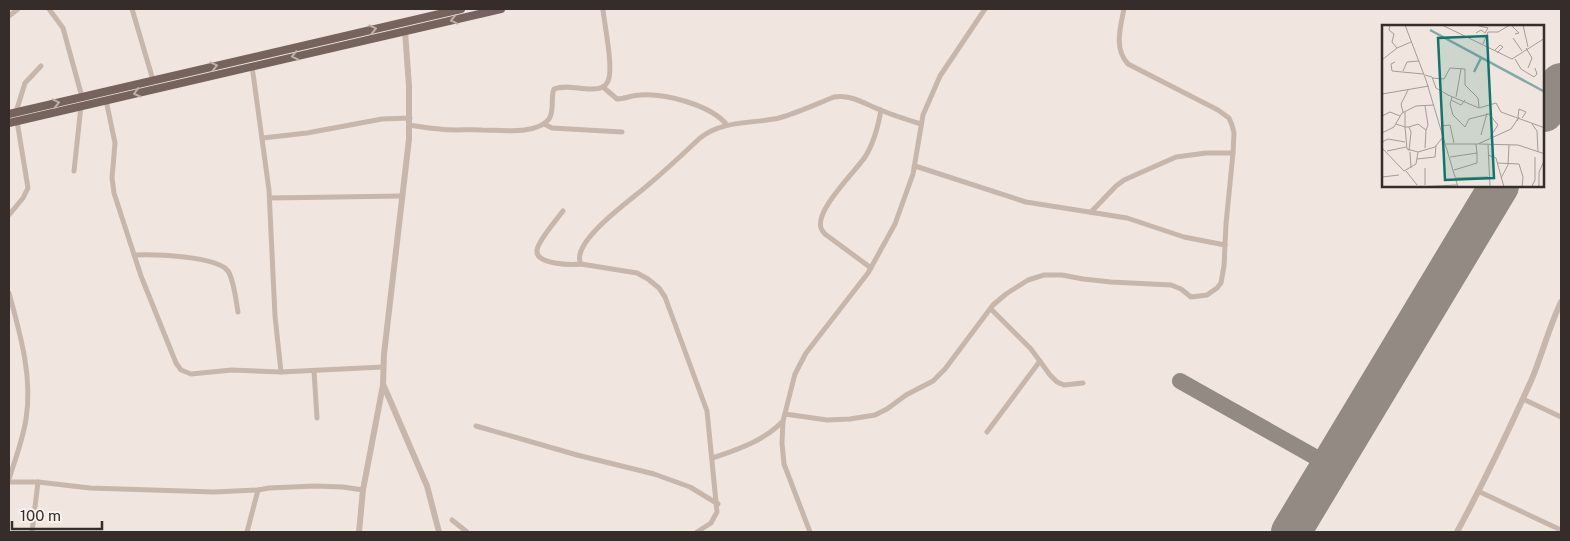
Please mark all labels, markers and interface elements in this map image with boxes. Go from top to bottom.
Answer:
one-way arrow [450,14,458,25]
one-way arrow [368,24,377,35]
inset map [1382,25,1545,188]
one-way arrow [291,50,300,61]
one-way arrow [210,61,219,72]
one-way arrow [133,87,142,98]
one-way arrow [52,98,61,109]
scale bar [12,498,102,530]
text: 100 m [20,507,61,524]

